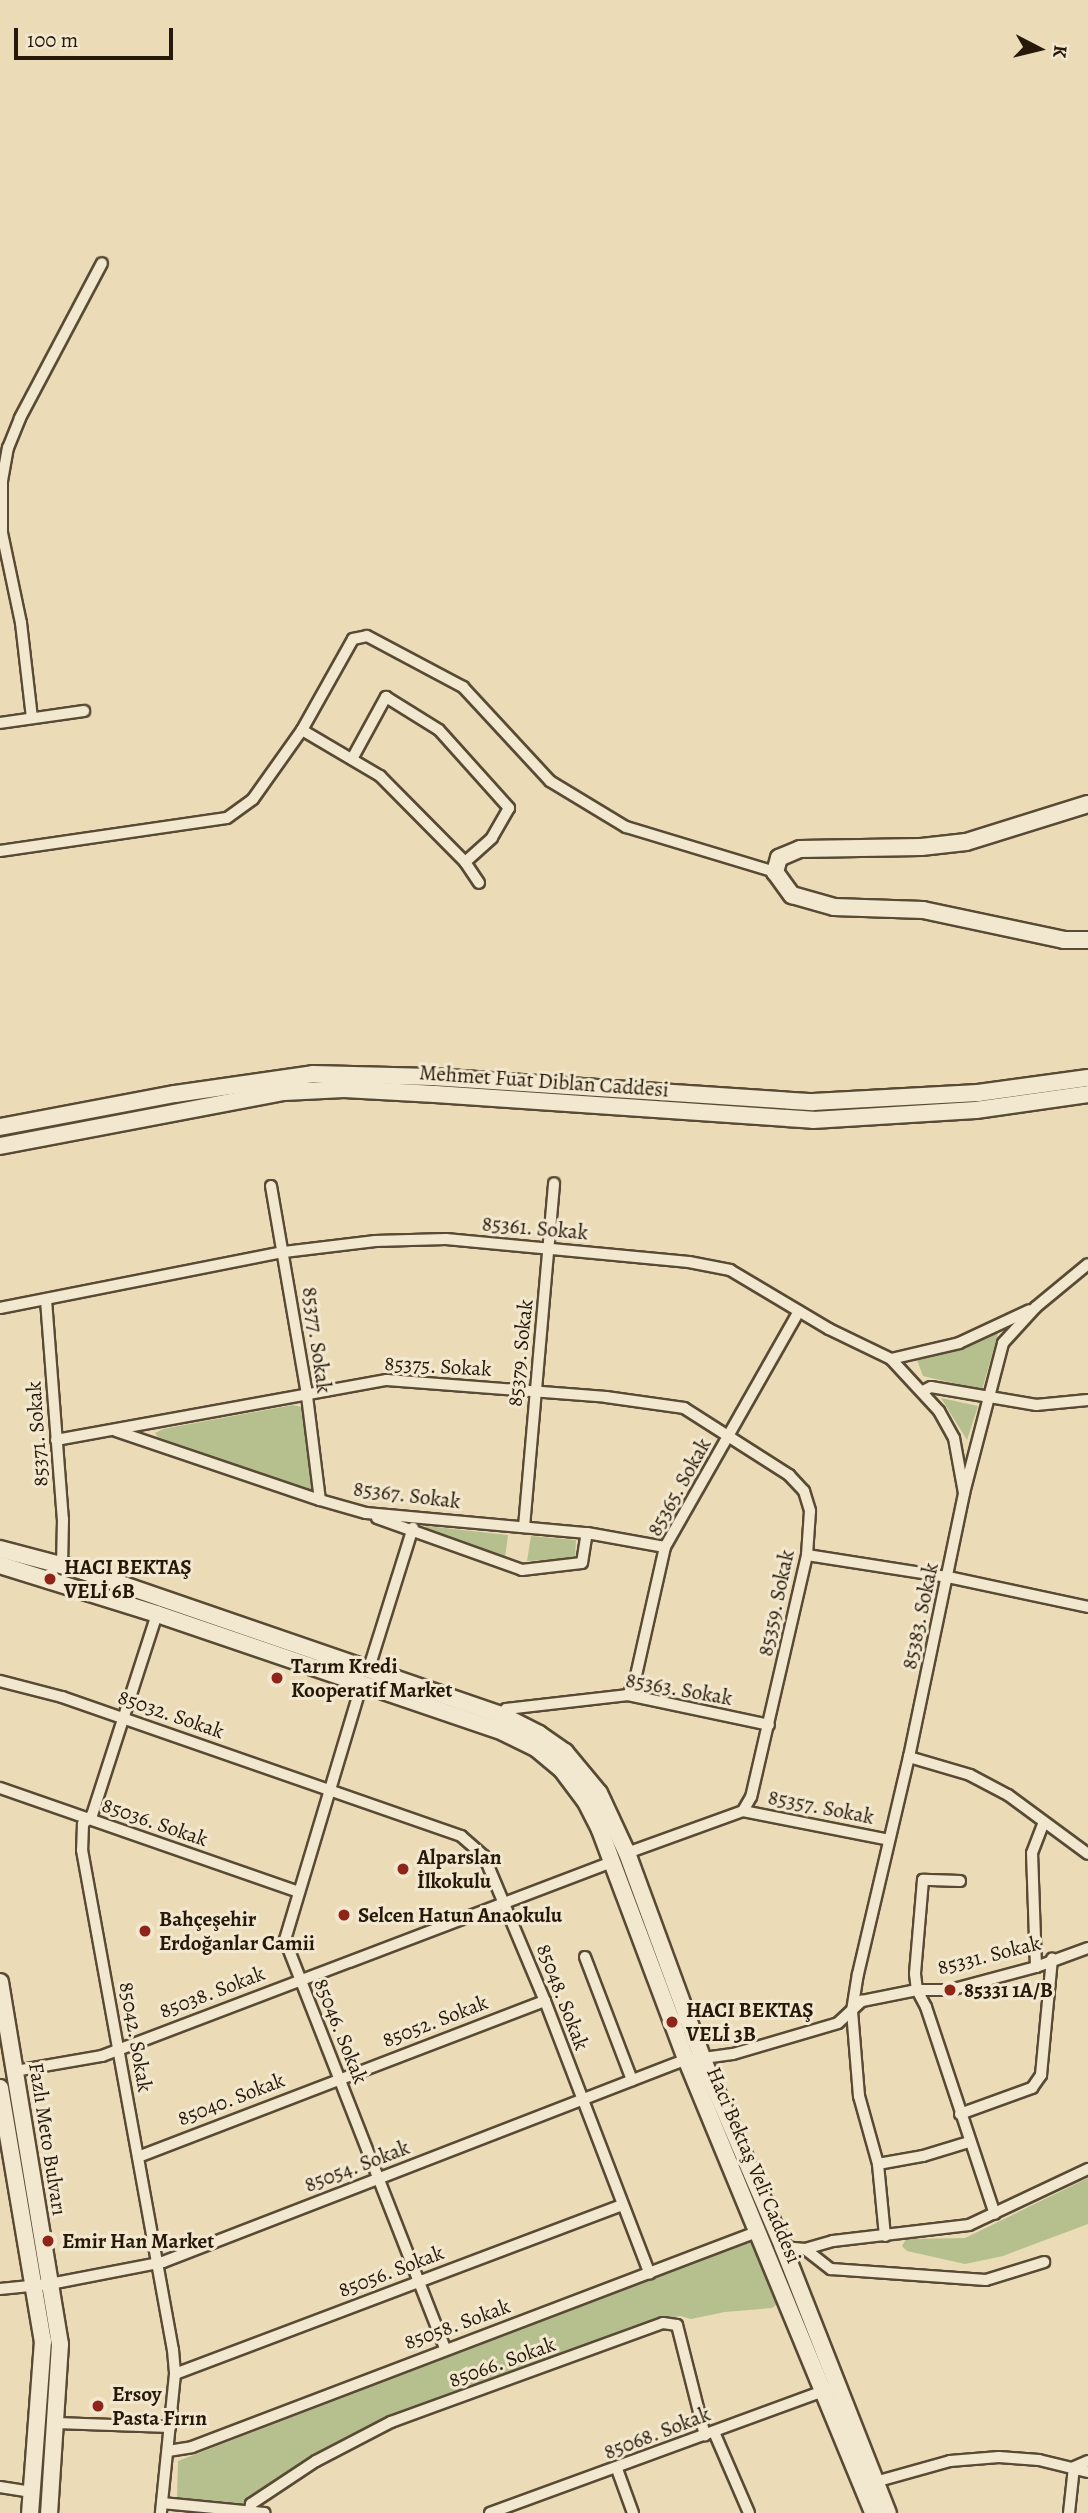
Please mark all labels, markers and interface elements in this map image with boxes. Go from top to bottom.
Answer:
scale bar [18,14,177,58]
north arrow [1004,14,1074,84]
text: 100 m [27,26,78,54]
text: K [1046,44,1074,59]
street label: Mehmet Fuat Diblan Caddesi [418,1060,670,1102]
street label: 85361. Sokak [481,1211,589,1245]
street label: 85377. Sokak [297,1285,337,1395]
street label: 85379. Sokak [502,1298,538,1408]
street label: 85375. Sokak [384,1351,492,1381]
street label: 85371. Sokak [21,1380,53,1488]
street label: 85365. Sokak [642,1433,716,1541]
street label: 85367. Sokak [352,1476,462,1514]
street label: 85359. Sokak [752,1547,800,1659]
place label: HACI BEKTAŞ VELİ 6B [64,1554,192,1604]
street label: 85383. Sokak [896,1560,944,1672]
marker: HACI BEKTAŞ VELİ 6B [42,1571,58,1587]
place label: Tarım Kredi Kooperatif Market [291,1653,452,1703]
street label: 85363. Sokak [623,1667,735,1711]
marker: Tarım Kredi Kooperatif Market [269,1670,285,1686]
street label: 85032. Sokak [114,1684,228,1744]
street label: 85357. Sokak [766,1784,876,1830]
street label: 85036. Sokak [99,1792,211,1852]
place label: Alparslan İlkokulu [417,1844,502,1894]
marker: Alparslan İlkokulu [395,1861,411,1877]
place label: Selcen Hatun Anaokulu [358,1902,562,1928]
place label: Bahçeşehir Erdoğanlar Camii [159,1906,315,1956]
marker: Selcen Hatun Anaokulu [336,1907,352,1923]
marker: Bahçeşehir Erdoğanlar Camii [137,1923,153,1939]
street label: 85331. Sokak [935,1930,1043,1980]
street label: 85048. Sokak [531,1940,595,2054]
street label: 85038. Sokak [156,1960,268,2024]
street label: 85046. Sokak [308,1975,374,2087]
place label: 85331 1A/B [964,1977,1053,2003]
street label: 85042. Sokak [114,1980,158,2094]
marker: 85331 1A/B [942,1982,958,1998]
street label: 85052. Sokak [378,1989,492,2053]
place label: HACI BEKTAŞ VELİ 3B [686,1997,814,2047]
marker: HACI BEKTAŞ VELİ 3B [664,2014,680,2030]
street label: Fazlı Meto Bulvarı [23,2061,73,2217]
street label: Haci Bektaş Veli Caddesi [701,2063,807,2267]
street label: 85040. Sokak [174,2067,288,2131]
street label: 85054. Sokak [301,2134,413,2198]
place label: Emir Han Market [62,2228,214,2254]
marker: Emir Han Market [40,2233,56,2249]
street label: 85056. Sokak [335,2239,447,2303]
street label: 85058. Sokak [400,2293,514,2355]
street label: 85066. Sokak [445,2331,559,2393]
place label: Ersoy Pasta Fırın [112,2381,207,2431]
marker: Ersoy Pasta Fırın [90,2398,106,2414]
street label: 85068. Sokak [600,2401,714,2465]

